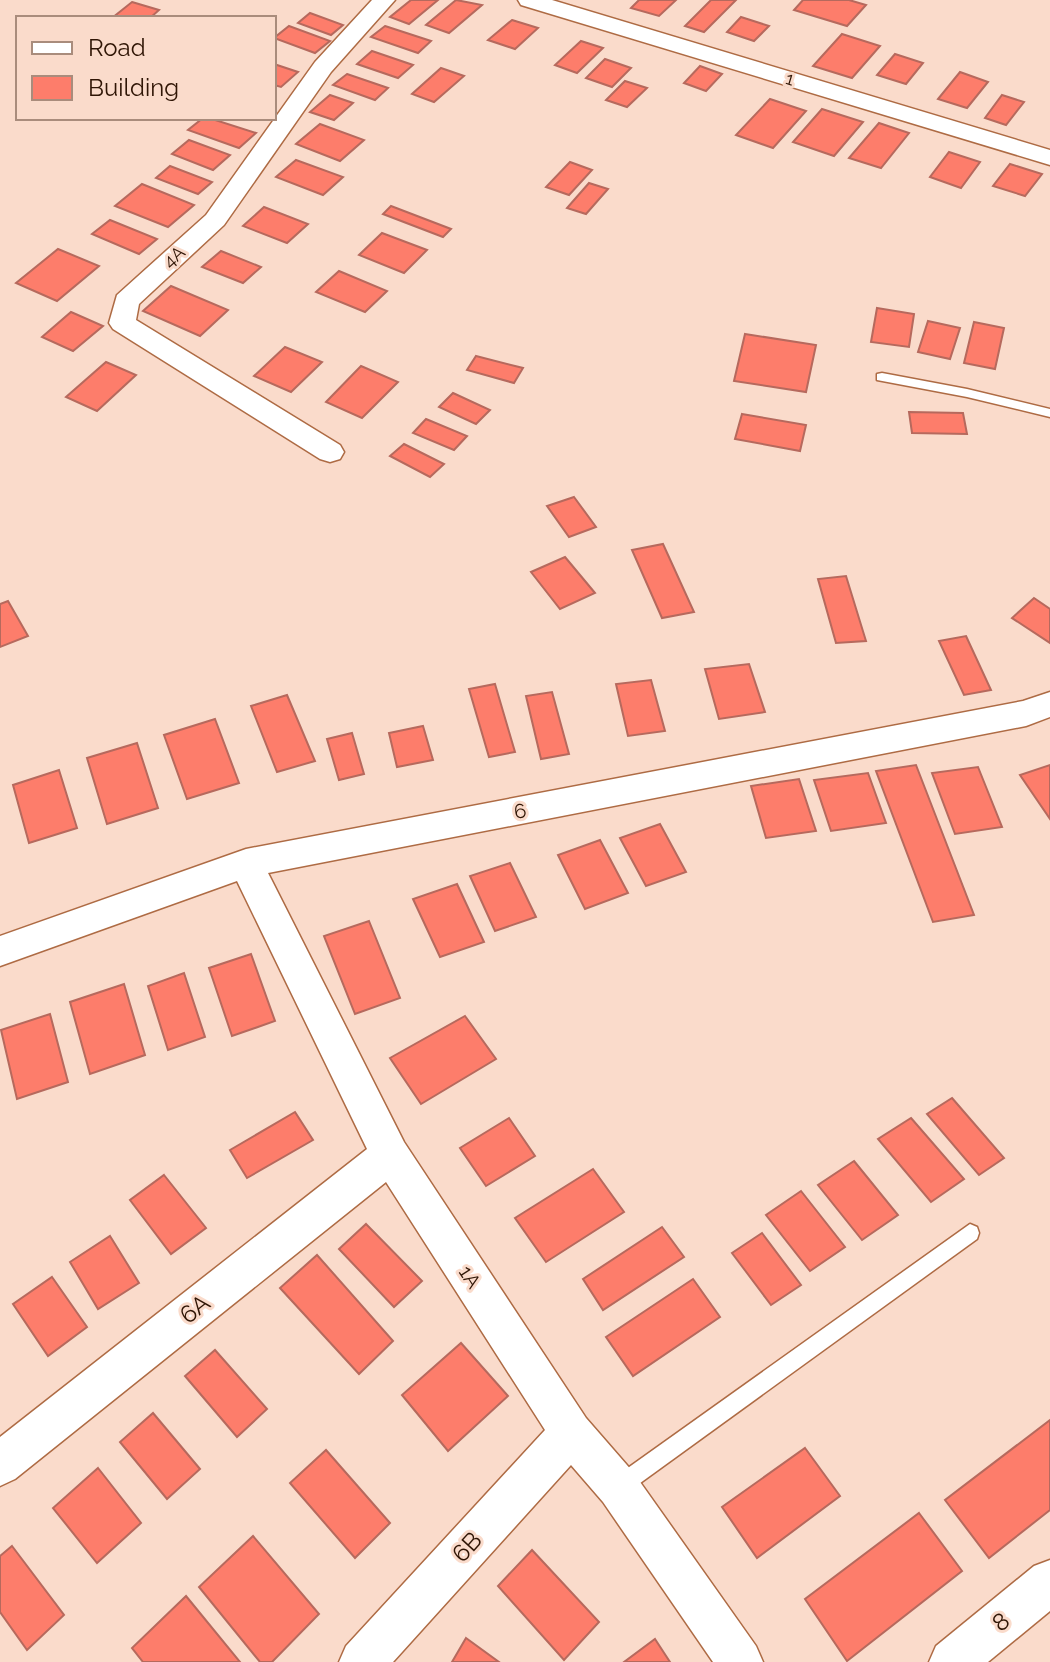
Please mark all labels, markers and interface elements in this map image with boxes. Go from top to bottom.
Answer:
legend [16,16,276,120]
text: Road [88,33,146,62]
street label: 1 [783,67,797,90]
text: Building [88,73,179,102]
street label: 4A [158,241,189,272]
street label: 6 [512,798,528,824]
street label: 1A [454,1261,486,1293]
street label: 6A [174,1288,216,1329]
street label: 6B [446,1526,488,1568]
street label: 8 [986,1606,1015,1637]

